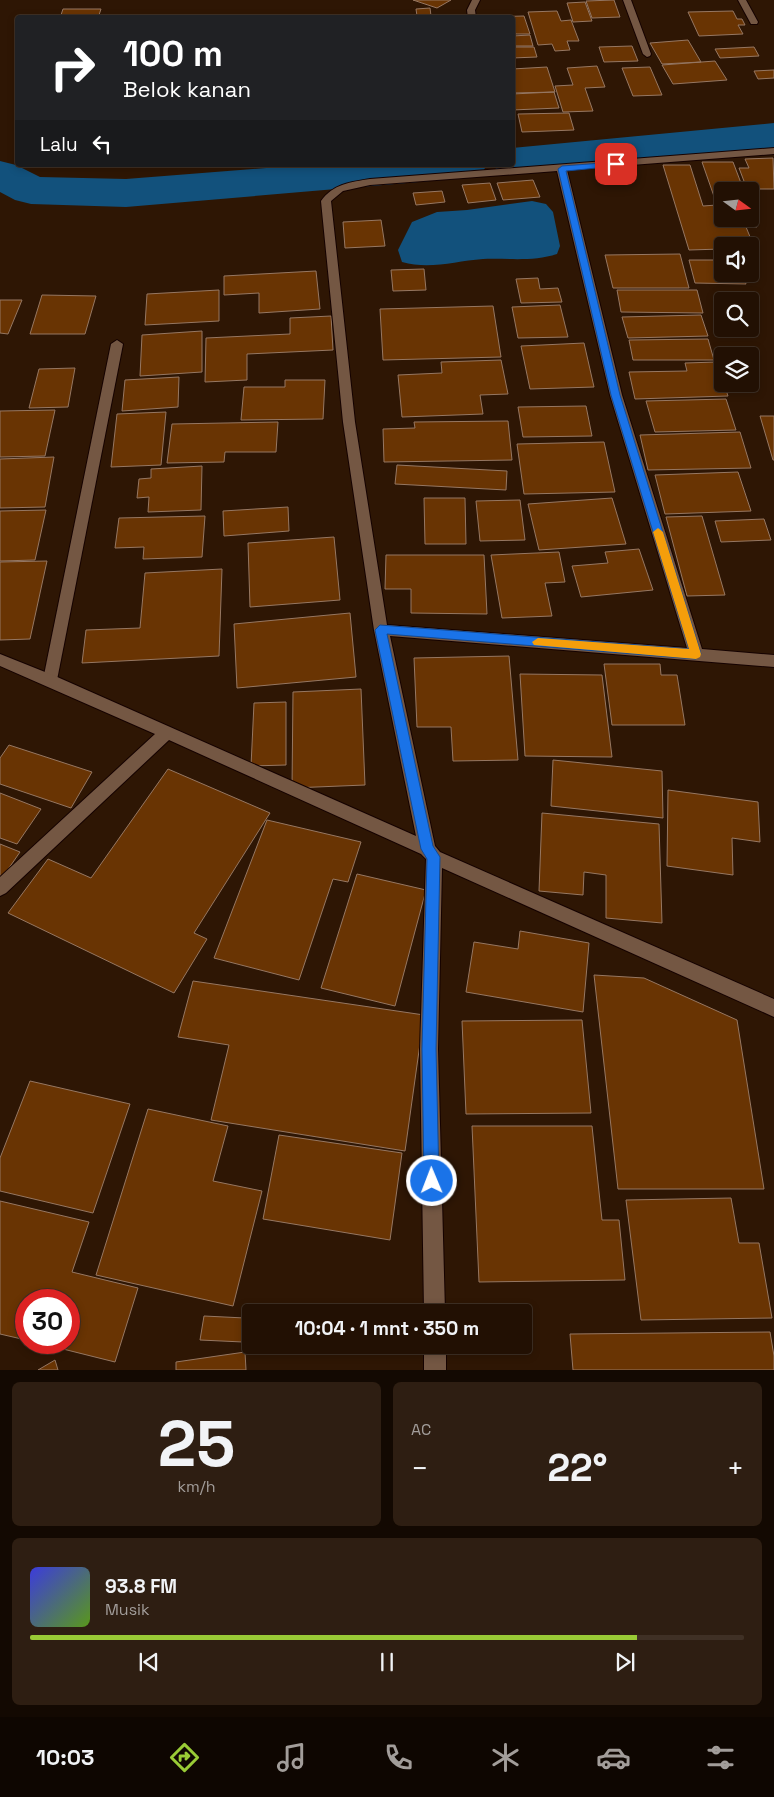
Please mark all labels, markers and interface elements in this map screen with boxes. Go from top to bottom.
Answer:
text: 100 m [123,32,223,76]
icon: right [40,35,105,100]
text: Belok kanan [123,75,251,103]
icon: left [88,130,116,158]
text: Lalu [40,132,78,157]
pin [595,143,637,185]
icon: arrive [602,150,630,178]
north arrow [714,182,759,228]
map controls [714,182,759,392]
button: sound [714,237,759,282]
button: search [714,292,759,337]
button: layers [714,347,759,392]
position arrow [405,1154,457,1206]
speed limit sign: 30 [15,1289,80,1354]
text: 10:04 · 1 mnt · 350 m [295,1316,479,1341]
text: 25 [158,1402,235,1485]
text: AC [411,1419,431,1440]
text: 22° [547,1444,608,1492]
text: − [411,1450,428,1486]
text: + [727,1450,744,1486]
text: km/h [177,1476,216,1497]
text: 93.8 FM [105,1574,177,1599]
text: Musik [105,1599,150,1620]
icon: previous [135,1648,163,1676]
icon: pause [373,1648,401,1676]
icon: next [611,1648,639,1676]
icon: directions [167,1740,202,1775]
icon: music [274,1740,309,1775]
icon: phone [381,1740,416,1775]
icon: climate [488,1740,523,1775]
icon: car [596,1740,631,1775]
icon: filters [703,1740,738,1775]
text: 10:03 [36,1743,95,1771]

